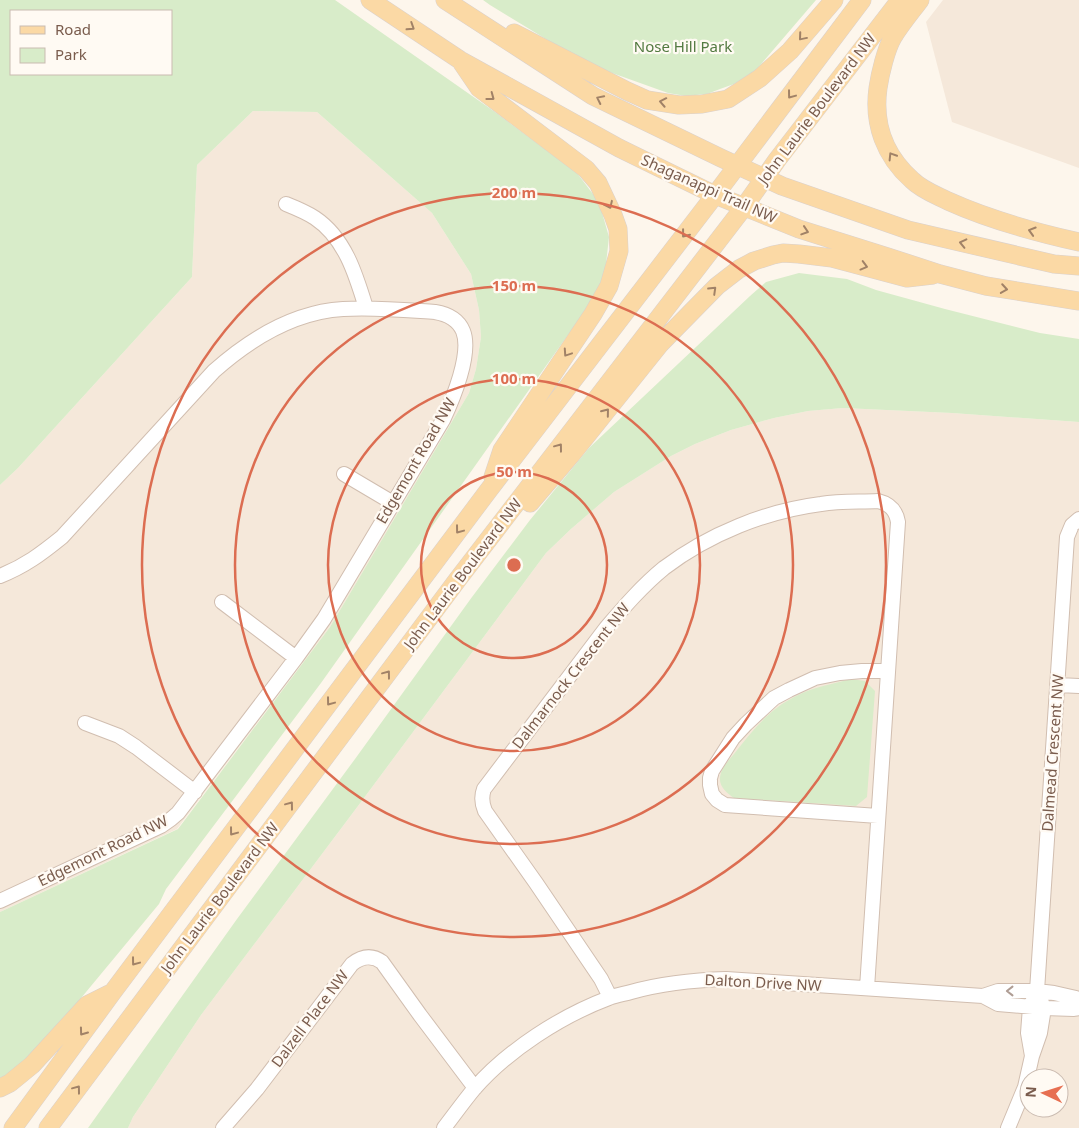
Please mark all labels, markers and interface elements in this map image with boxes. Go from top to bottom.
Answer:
legend [10,10,172,75]
text: Road [55,19,91,39]
one-way arrow [406,20,415,30]
street label: John Laurie Boulevard NW [752,29,880,190]
one-way arrow [800,31,808,40]
park label: Nose Hill Park [634,36,732,56]
text: Park [55,44,87,64]
one-way arrow [788,89,797,99]
one-way arrow [485,91,495,100]
one-way arrow [596,95,605,105]
one-way arrow [659,98,668,108]
street label: Shaganappi Trail NW [638,149,780,227]
one-way arrow [888,152,898,161]
text: 200 m [492,182,536,202]
one-way arrow [603,200,613,209]
one-way arrow [801,225,809,235]
one-way arrow [1028,226,1036,236]
one-way arrow [683,228,691,237]
one-way arrow [958,238,967,249]
one-way arrow [859,260,868,271]
text: 150 m [492,275,536,295]
one-way arrow [1000,283,1008,294]
one-way arrow [707,287,716,296]
one-way arrow [564,347,573,356]
text: 100 m [492,368,536,388]
street label: Edgemont Road NW [371,394,459,527]
one-way arrow [600,409,608,418]
one-way arrow [554,444,562,453]
text: 50 m [496,461,532,481]
street label: John Laurie Boulevard NW [398,494,526,655]
one-way arrow [456,524,464,533]
centre of rings [505,556,523,574]
street label: Dalmarnock Crescent NW [507,598,634,752]
one-way arrow [381,670,390,680]
street label: Dalmead Crescent NW [1037,673,1067,832]
one-way arrow [327,696,336,706]
one-way arrow [284,801,293,811]
street label: Edgemont Road NW [34,810,171,890]
street label: John Laurie Boulevard NW [155,818,283,979]
one-way arrow [230,826,238,835]
one-way arrow [132,956,141,966]
street label: Dalzell Place NW [266,966,352,1071]
street label: Dalton Drive NW [704,969,822,995]
one-way arrow [1005,986,1013,996]
one-way arrow [80,1027,89,1036]
north arrow [1019,1068,1069,1118]
one-way arrow [72,1086,80,1095]
text: N [1021,1086,1040,1098]

